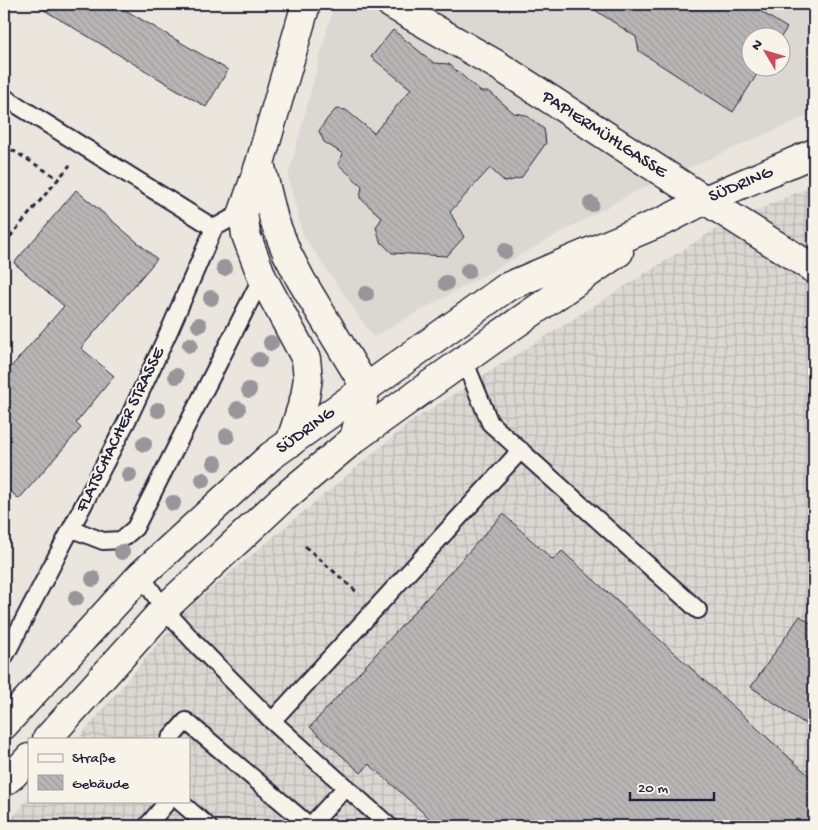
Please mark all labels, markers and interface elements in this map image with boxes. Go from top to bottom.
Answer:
north arrow [740,28,790,78]
text: N [748,37,767,54]
street label: PAPIERMÜHLGASSE [537,86,671,184]
street label: SÜDRING [706,162,777,208]
street label: FLATSCHACHER STRASSE [72,344,170,517]
street label: SÜDRING [273,402,340,459]
legend [28,738,190,802]
text: Straße [72,750,116,768]
scale bar [630,770,714,802]
text: Gebäude [72,776,129,794]
text: 20 m [638,780,668,798]

